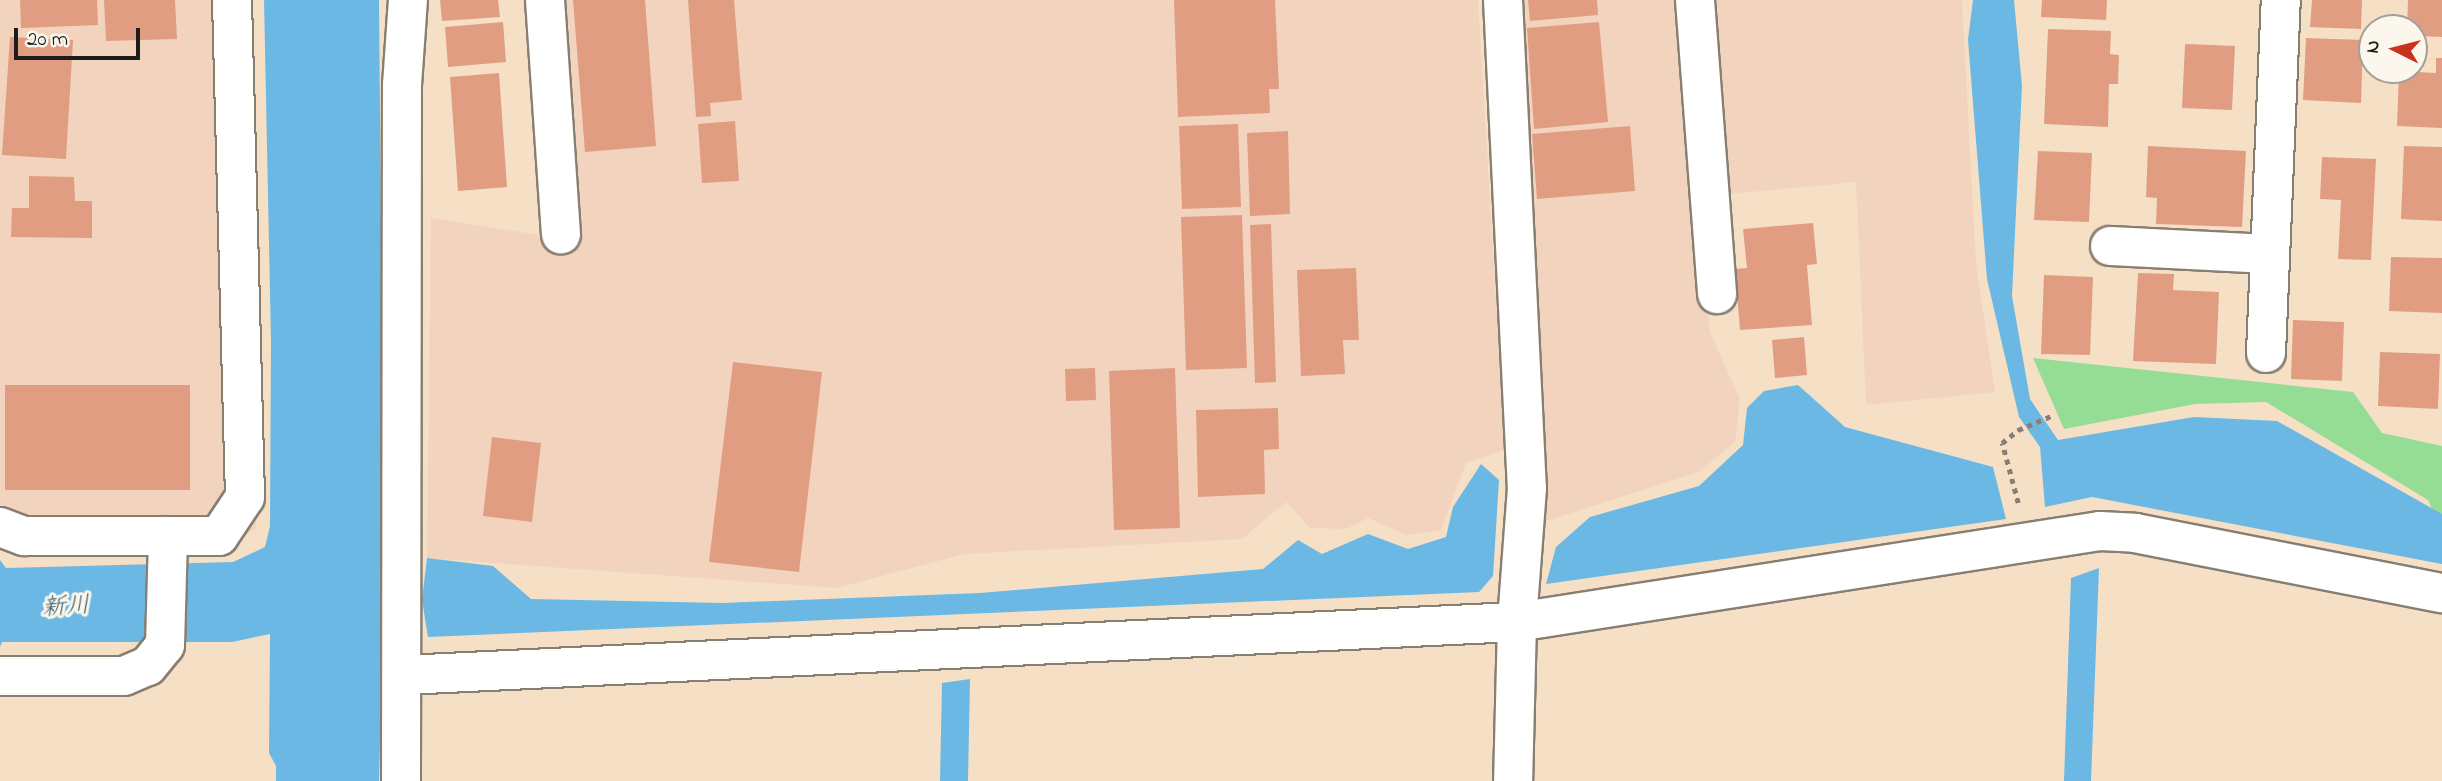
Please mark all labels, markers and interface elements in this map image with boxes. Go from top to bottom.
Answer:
scale bar [18,14,144,58]
north arrow [2358,14,2428,84]
text: 20 m [27,25,68,55]
text: N [2360,39,2388,55]
water label: 新川 [41,592,91,624]

